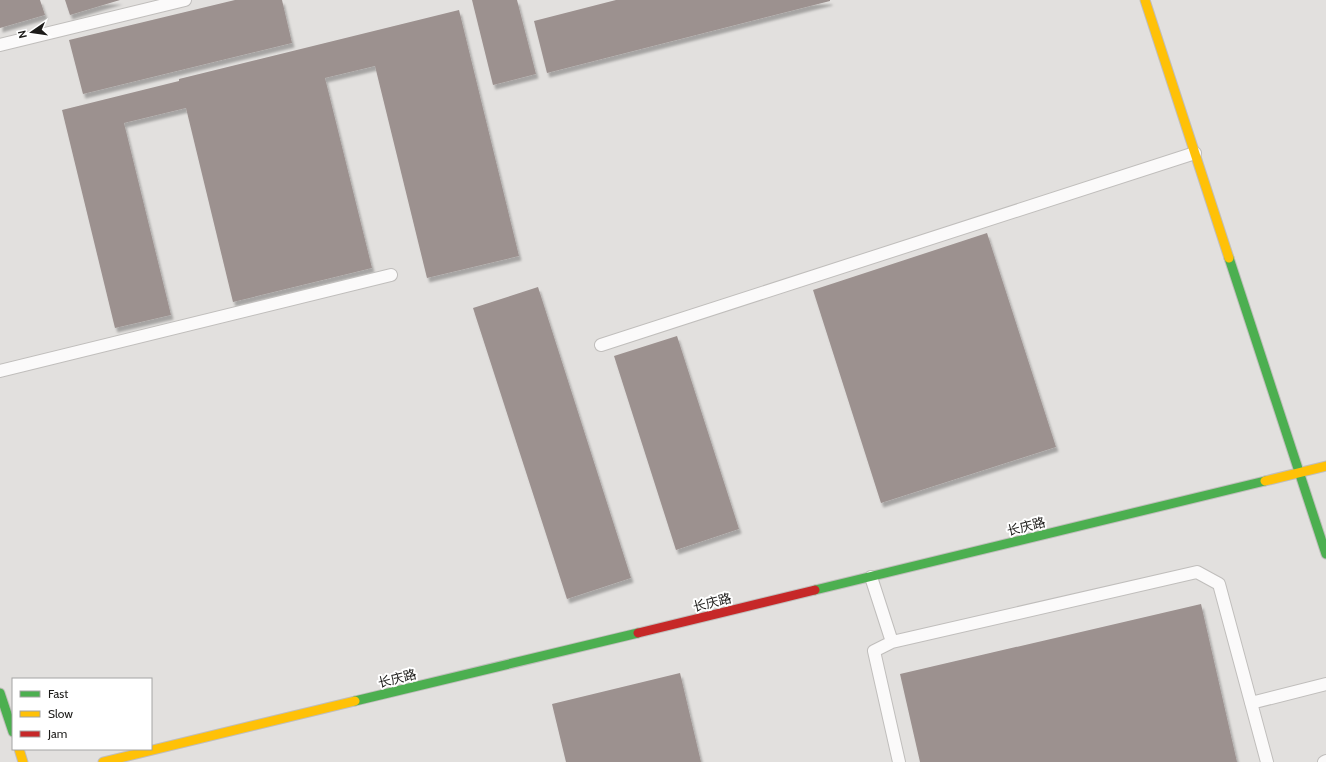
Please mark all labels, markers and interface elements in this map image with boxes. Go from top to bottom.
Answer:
north arrow [12,12,52,52]
text: N [15,29,30,40]
street label: 长庆路 [1005,514,1047,538]
street label: 长庆路 [691,590,733,614]
street label: 长庆路 [376,666,418,690]
legend [12,678,152,750]
text: Fast [48,686,68,701]
text: Slow [48,706,73,721]
text: Jam [47,726,67,741]

